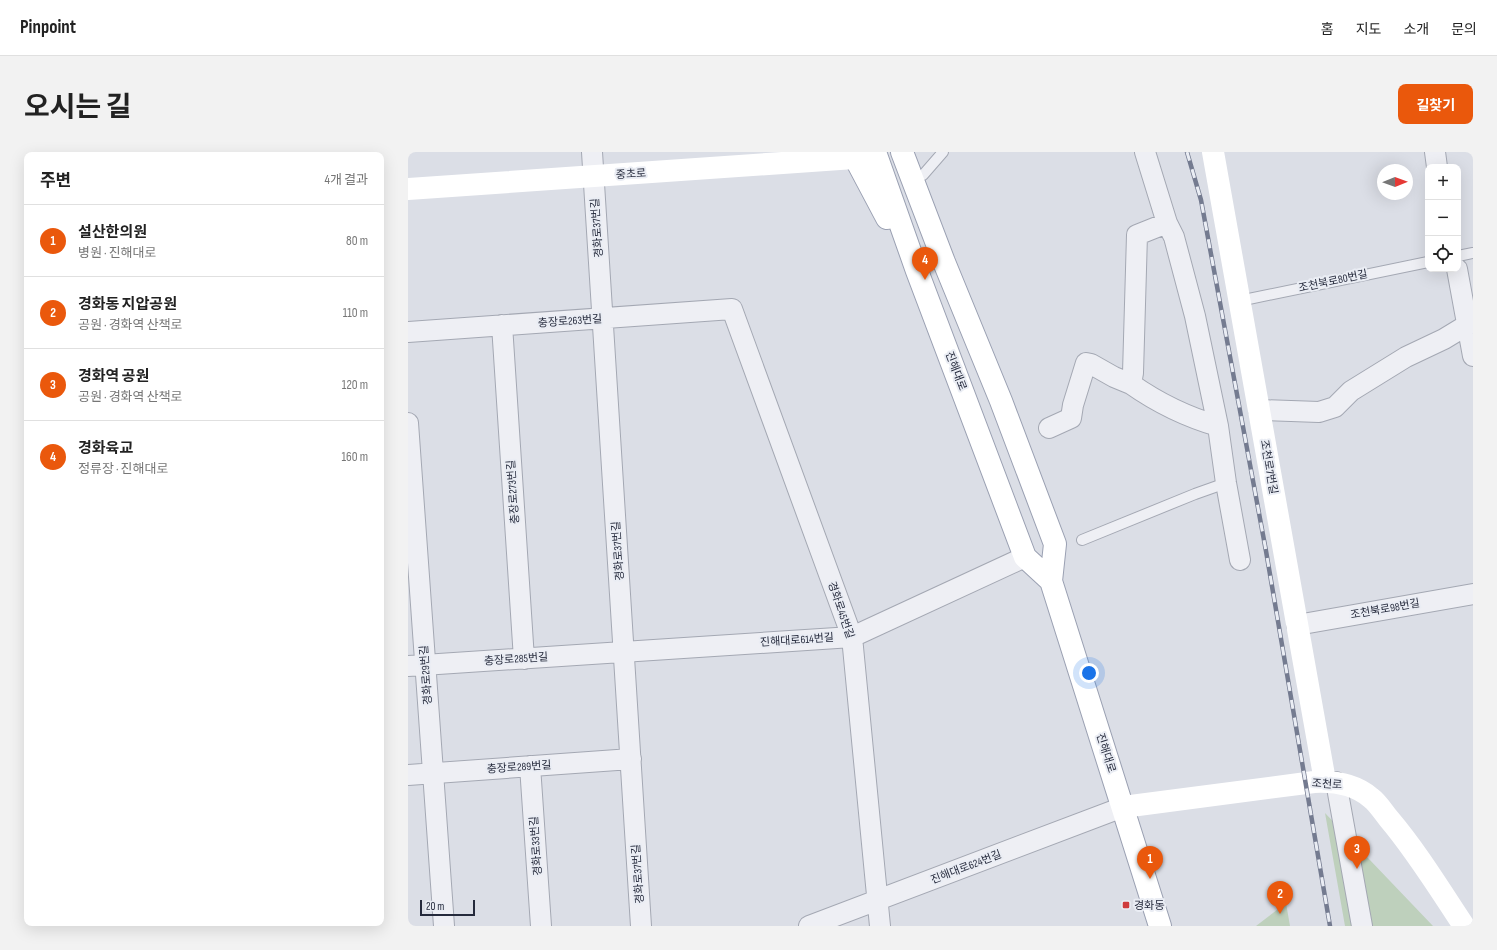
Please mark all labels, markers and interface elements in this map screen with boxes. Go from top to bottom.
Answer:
text: Pinpoint [20,16,76,39]
text: 홈 [1321,21,1334,38]
text: 지도 [1356,21,1381,38]
text: 소개 [1403,21,1429,38]
text: 문의 [1451,21,1477,38]
button: 길찾기 [1398,84,1473,124]
text: 오시는 길 [24,91,131,124]
north arrow [1377,164,1413,200]
map controls [1425,164,1461,272]
button: + [1425,164,1461,200]
street label: 중초로 [615,166,647,182]
text: 주변 [40,171,71,191]
text: 4개 결과 [325,172,368,188]
street label: 경화로37번길 [588,198,606,258]
button: − [1425,200,1461,236]
text: 설산한의원 [78,223,147,242]
text: 1 [50,233,56,249]
text: 80 m [346,233,368,249]
button: locate [1425,236,1461,272]
text: 병원 · 진해대로 [78,245,156,261]
pin: 4 [912,247,938,280]
street label: 조천북로80번길 [1297,267,1369,295]
text: 경화동 지압공원 [78,295,177,314]
text: 2 [50,305,56,321]
text: 110 m [343,305,368,321]
street label: 충장로263번길 [537,312,603,330]
text: 공원 · 경화역 산책로 [78,317,182,333]
street label: 진해대로 [943,350,969,392]
text: 경화역 공원 [78,367,149,386]
text: 3 [50,377,56,393]
text: 120 m [342,377,368,393]
text: 공원 · 경화역 산책로 [78,389,182,405]
text: 경화육교 [78,439,133,458]
street label: 조천로7번길 [1258,439,1280,495]
text: 4 [50,449,56,465]
text: 160 m [342,449,368,465]
street label: 충장로273번길 [504,460,522,524]
text: 정류장 · 진해대로 [78,461,168,477]
street label: 경화로37번길 [609,521,627,581]
street label: 경화로45번길 [825,580,857,640]
street label: 조천북로98번길 [1349,596,1421,622]
street label: 진해대로614번길 [760,631,834,649]
street label: 경화로29번길 [417,645,435,705]
street label: 충장로285번길 [483,650,549,668]
your location [1079,663,1099,683]
street label: 진해대로 [1094,732,1118,774]
street label: 충장로289번길 [486,758,552,776]
street label: 조천로 [1311,776,1343,792]
street label: 경화로33번길 [527,816,545,876]
pin: 3 [1344,836,1370,869]
street label: 경화로37번길 [629,844,647,904]
pin: 1 [1137,846,1163,879]
street label: 진해대로624번길 [929,848,1003,886]
pin: 2 [1267,881,1293,914]
scale bar [420,898,475,917]
place label: 경화동 [1134,899,1164,912]
text: 20 m [426,900,444,913]
marker: 경화동 [1121,900,1131,910]

